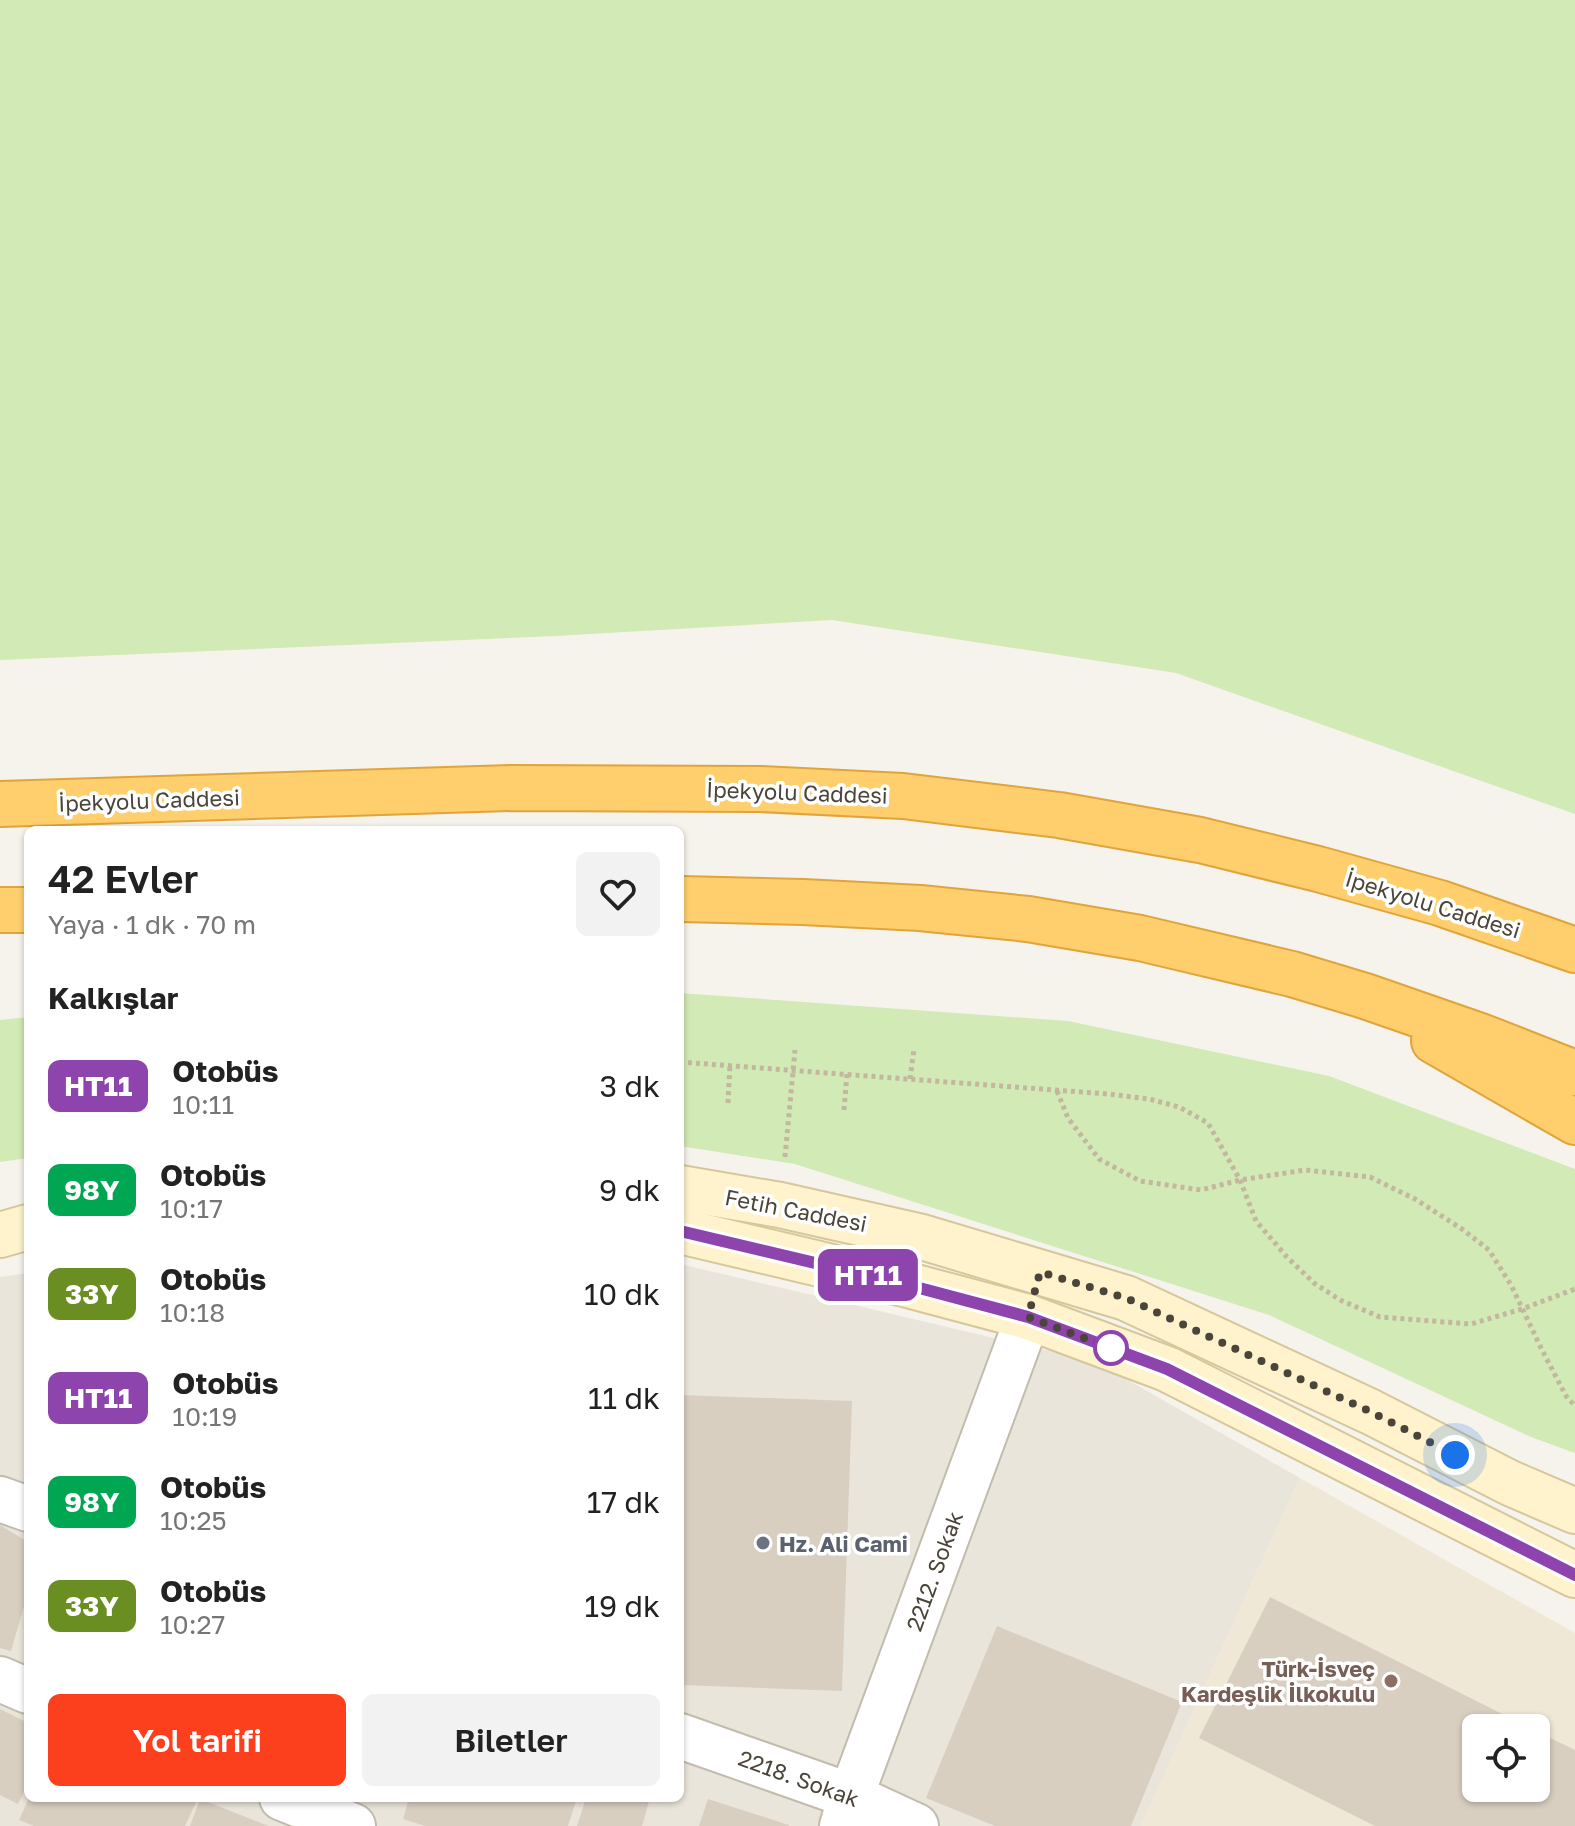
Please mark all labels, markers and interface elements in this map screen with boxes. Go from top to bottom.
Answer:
street label: İpekyolu Caddesi [706,775,888,809]
street label: İpekyolu Caddesi [58,783,240,817]
button: heart [576,852,660,936]
text: 42 Evler [48,856,198,901]
street label: İpekyolu Caddesi [1342,865,1524,943]
text: Yaya · 1 dk · 70 m [48,909,256,940]
text: Kalkışlar [48,980,178,1016]
text: Otobüs [172,1053,279,1089]
text: 3 dk [600,1068,660,1104]
text: HT11 [64,1069,132,1102]
text: 10:11 [172,1089,234,1120]
text: Otobüs [160,1157,266,1193]
text: 9 dk [599,1172,660,1208]
text: 98Y [64,1173,120,1206]
street label: Fetih Caddesi [723,1183,869,1237]
text: 10:17 [160,1193,223,1224]
line badge: HT11 [812,1249,924,1301]
text: HT11 [834,1258,902,1291]
text: Otobüs [160,1261,266,1297]
text: 10 dk [584,1276,660,1312]
text: 33Y [65,1277,119,1310]
text: 10:18 [160,1297,225,1328]
unlabelled marker [1094,1331,1128,1365]
text: Otobüs [172,1365,279,1401]
text: 11 dk [588,1380,660,1416]
text: HT11 [64,1381,132,1414]
text: 10:19 [172,1401,237,1432]
your location [1435,1435,1475,1475]
text: Otobüs [160,1469,266,1505]
text: 17 dk [587,1484,660,1520]
text: 98Y [64,1485,120,1518]
text: 10:25 [160,1505,227,1536]
street label: 2212. Sokak [900,1507,968,1635]
place label: Hz. Ali Cami [779,1530,908,1557]
marker: Hz. Ali Cami [754,1534,772,1552]
text: Otobüs [160,1573,266,1609]
text: 19 dk [584,1588,660,1624]
text: 33Y [65,1589,119,1622]
text: 10:27 [160,1609,225,1640]
place label: Türk-İsveç Kardeşlik İlkokulu [1181,1655,1375,1707]
marker: Türk-İsveç Kardeşlik İlkokulu [1382,1672,1400,1690]
button: Yol tarifi [48,1694,346,1786]
button: Biletler [362,1694,660,1786]
map controls [1462,1714,1550,1802]
button: locate [1462,1714,1550,1802]
street label: 2218. Sokak [735,1744,863,1812]

